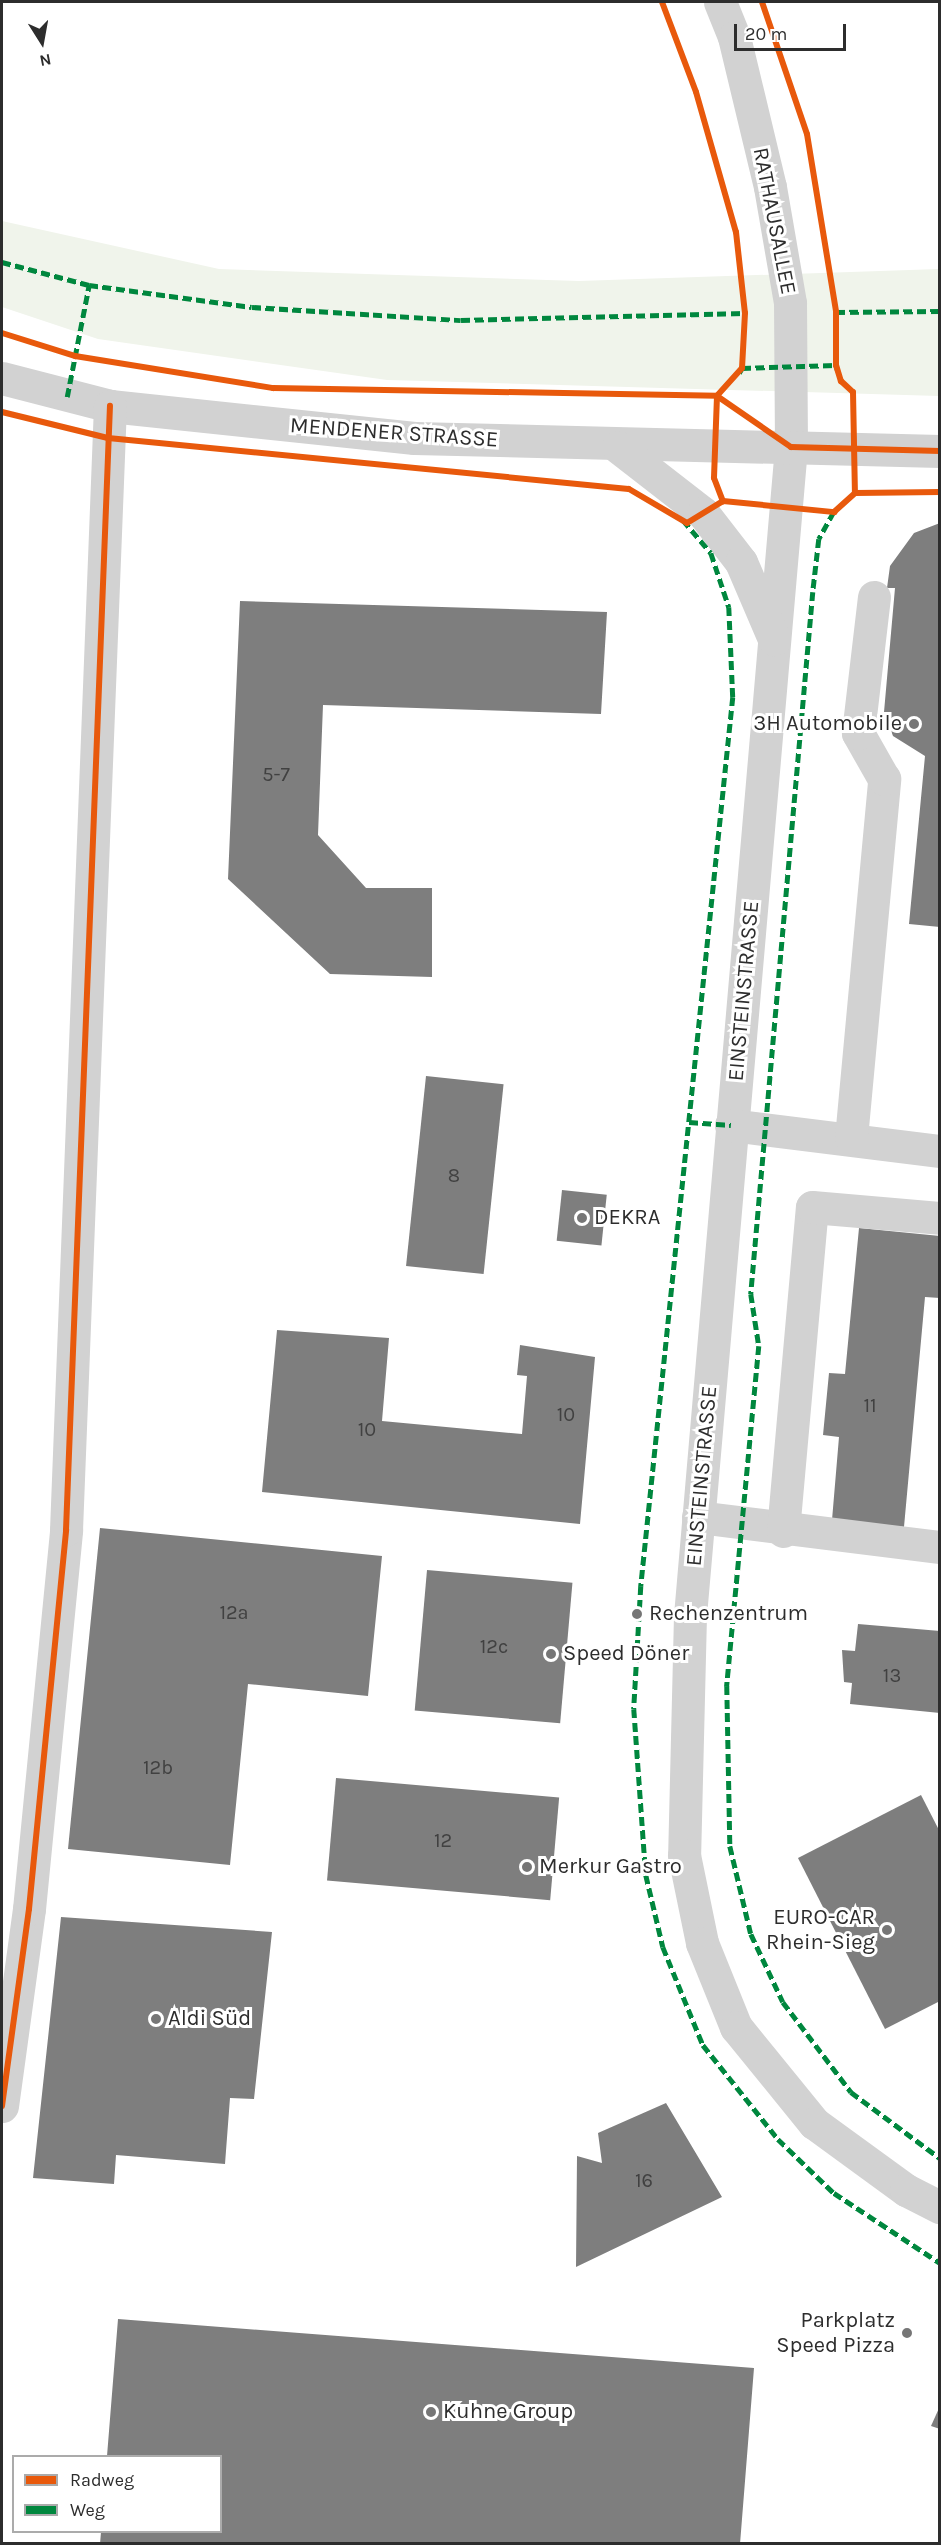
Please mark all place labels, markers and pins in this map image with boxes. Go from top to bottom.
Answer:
place label: 3H Automobile [753,711,902,737]
marker: 3H Automobile [907,717,921,731]
place label: DEKRA [594,1205,660,1231]
marker: DEKRA [575,1211,589,1225]
place label: Rechenzentrum [649,1601,808,1627]
marker: Rechenzentrum [630,1607,644,1621]
place label: Speed Döner [563,1641,689,1667]
marker: Speed Döner [544,1647,558,1661]
place label: Merkur Gastro [539,1854,682,1880]
marker: Merkur Gastro [520,1860,534,1874]
place label: EURO-CAR Rhein-Sieg [766,1904,875,1956]
marker: EURO-CAR Rhein-Sieg [880,1923,894,1937]
place label: Aldi Süd [168,2006,251,2032]
marker: Aldi Süd [149,2012,163,2026]
place label: Parkplatz Speed Pizza [776,2307,895,2358]
marker: Parkplatz Speed Pizza [900,2326,914,2340]
place label: Kuhne Group [443,2399,573,2425]
marker: Kuhne Group [424,2405,438,2419]

